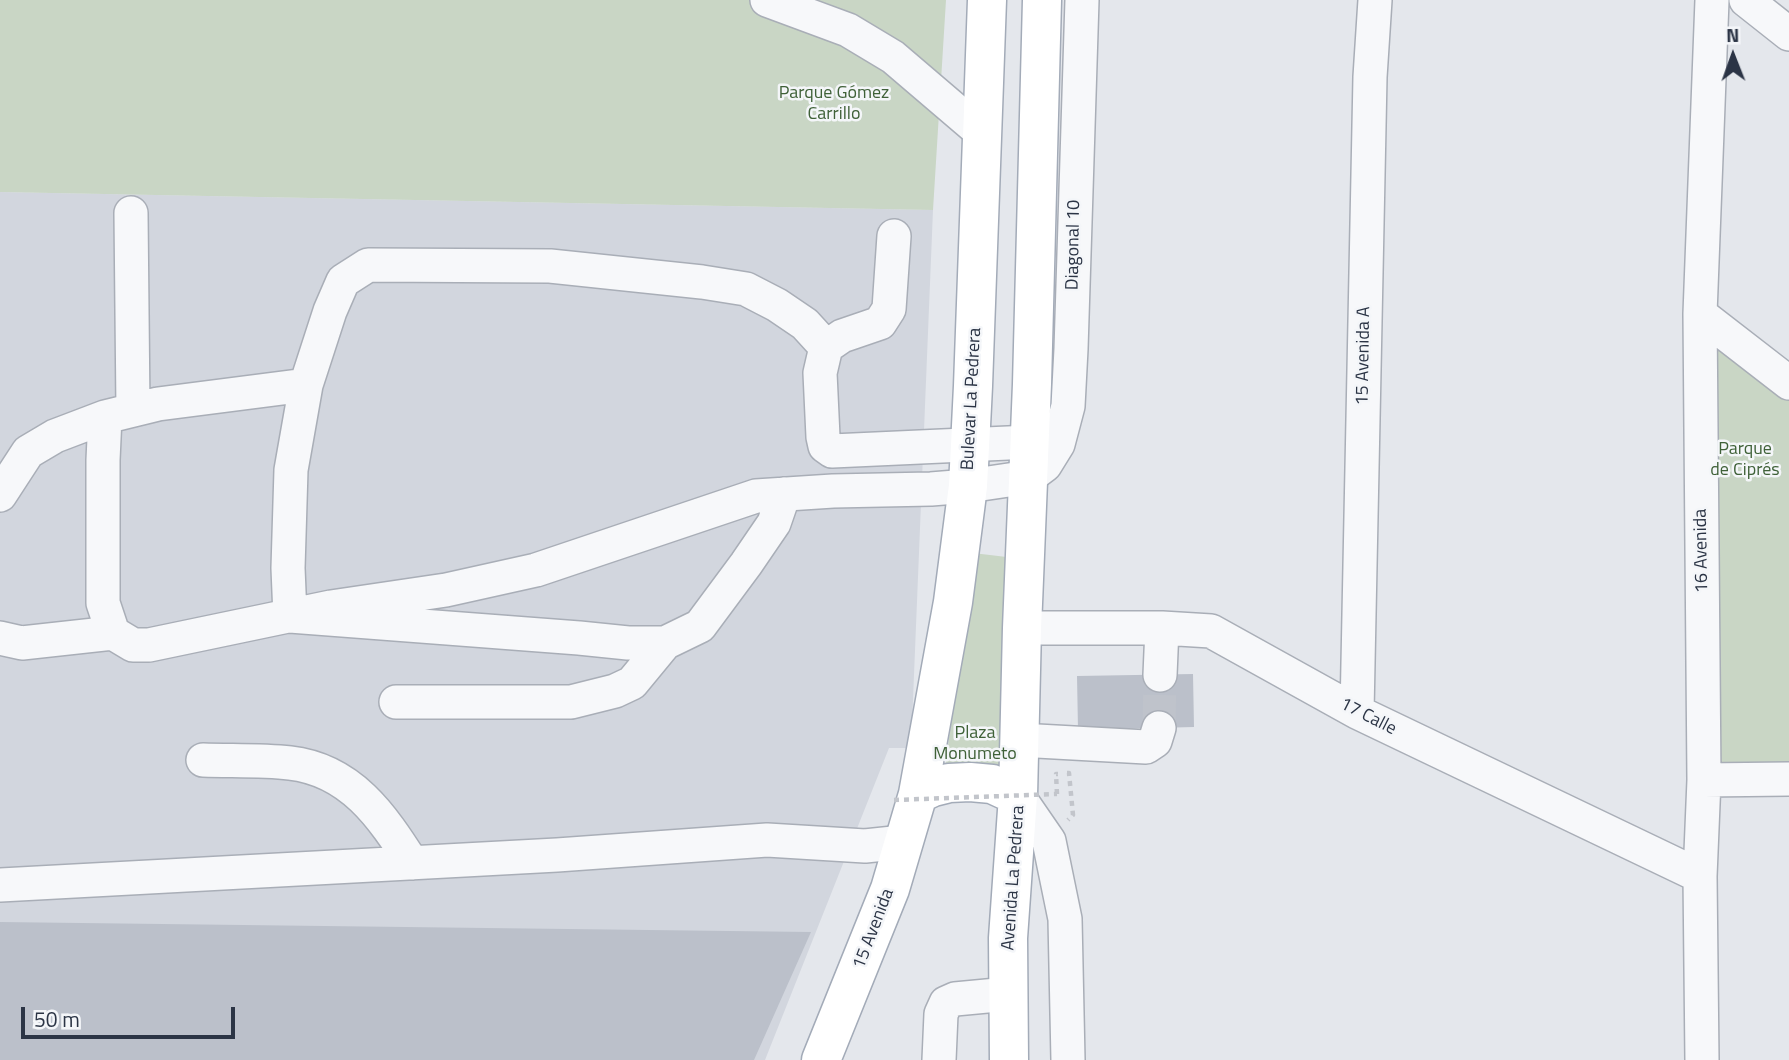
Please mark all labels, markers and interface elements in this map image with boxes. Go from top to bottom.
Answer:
text: N [1726,20,1739,49]
north arrow [1698,21,1768,91]
park label: Parque Gómez Carrillo [779,83,889,126]
street label: Diagonal 10 [1062,200,1086,290]
street label: 15 Avenida A [1352,306,1376,406]
street label: Bulevar La Pedrera [957,327,987,471]
park label: Parque de Ciprés [1710,439,1780,482]
street label: 16 Avenida [1690,509,1714,593]
street label: 17 Calle [1336,694,1400,740]
park label: Plaza Monumeto [933,723,1017,766]
street label: Avenida La Pedrera [998,805,1030,951]
street label: 15 Avenida [849,886,899,972]
scale bar [24,993,238,1038]
text: 50 m [34,1003,80,1035]

